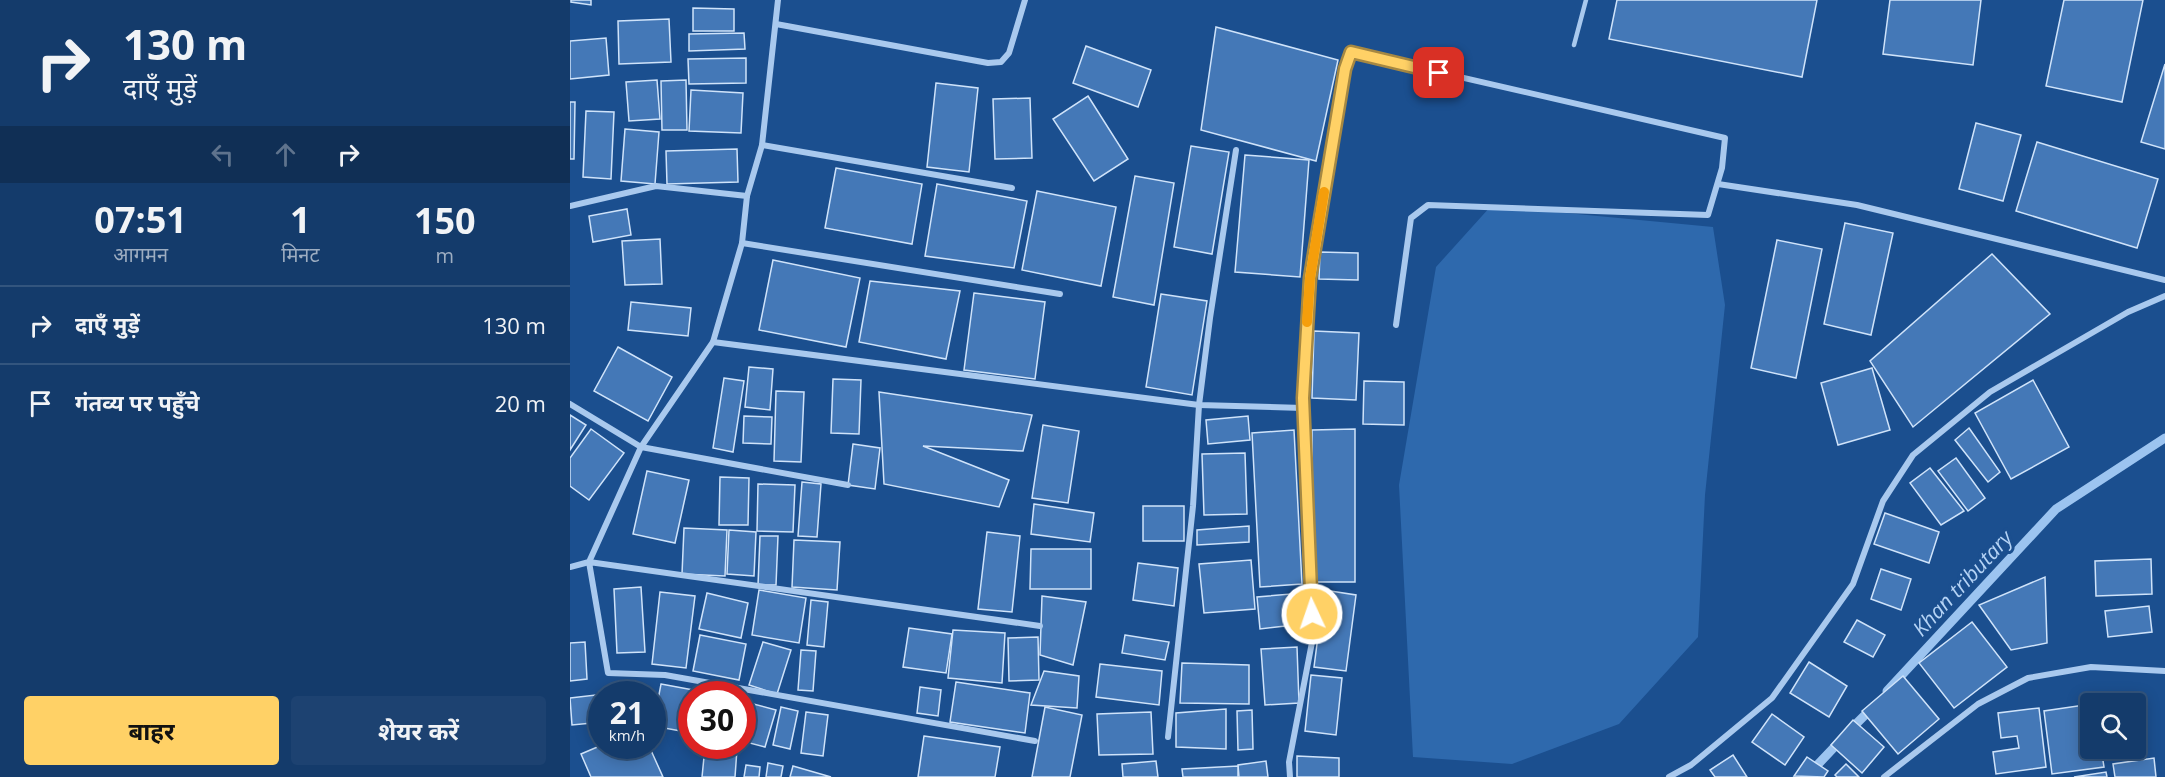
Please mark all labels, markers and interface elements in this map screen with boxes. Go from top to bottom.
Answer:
text: 130 m [123,15,247,72]
icon: right [24,24,102,102]
pin [1413,47,1464,98]
icon: arrive [1422,56,1455,89]
text: दाएँ मुड़ें [123,69,197,106]
icon: left [206,138,239,171]
icon: ahead [269,138,302,171]
icon: right [332,138,365,171]
text: 07:51 [94,195,187,244]
text: 1 [290,195,311,244]
text: 150 [414,196,476,245]
text: आगमन [113,241,168,268]
text: मिनट [281,241,320,268]
text: m [436,242,454,269]
icon: right [24,309,57,342]
text: दाएँ मुड़ें [75,309,140,339]
text: 130 m [482,310,546,340]
icon: arrive [24,387,57,420]
text: गंतव्य पर पहुँचे [75,387,200,417]
text: 20 m [495,388,546,418]
water label: Khan tributary [1906,523,2019,642]
position arrow [1280,582,1344,646]
speed limit sign: 30 [678,681,756,759]
text: 21 [610,692,644,733]
map controls [2080,693,2146,759]
button: search [2080,693,2146,759]
button: बाहर [24,696,279,765]
button: शेयर करें [291,696,546,765]
text: km/h [609,725,645,745]

